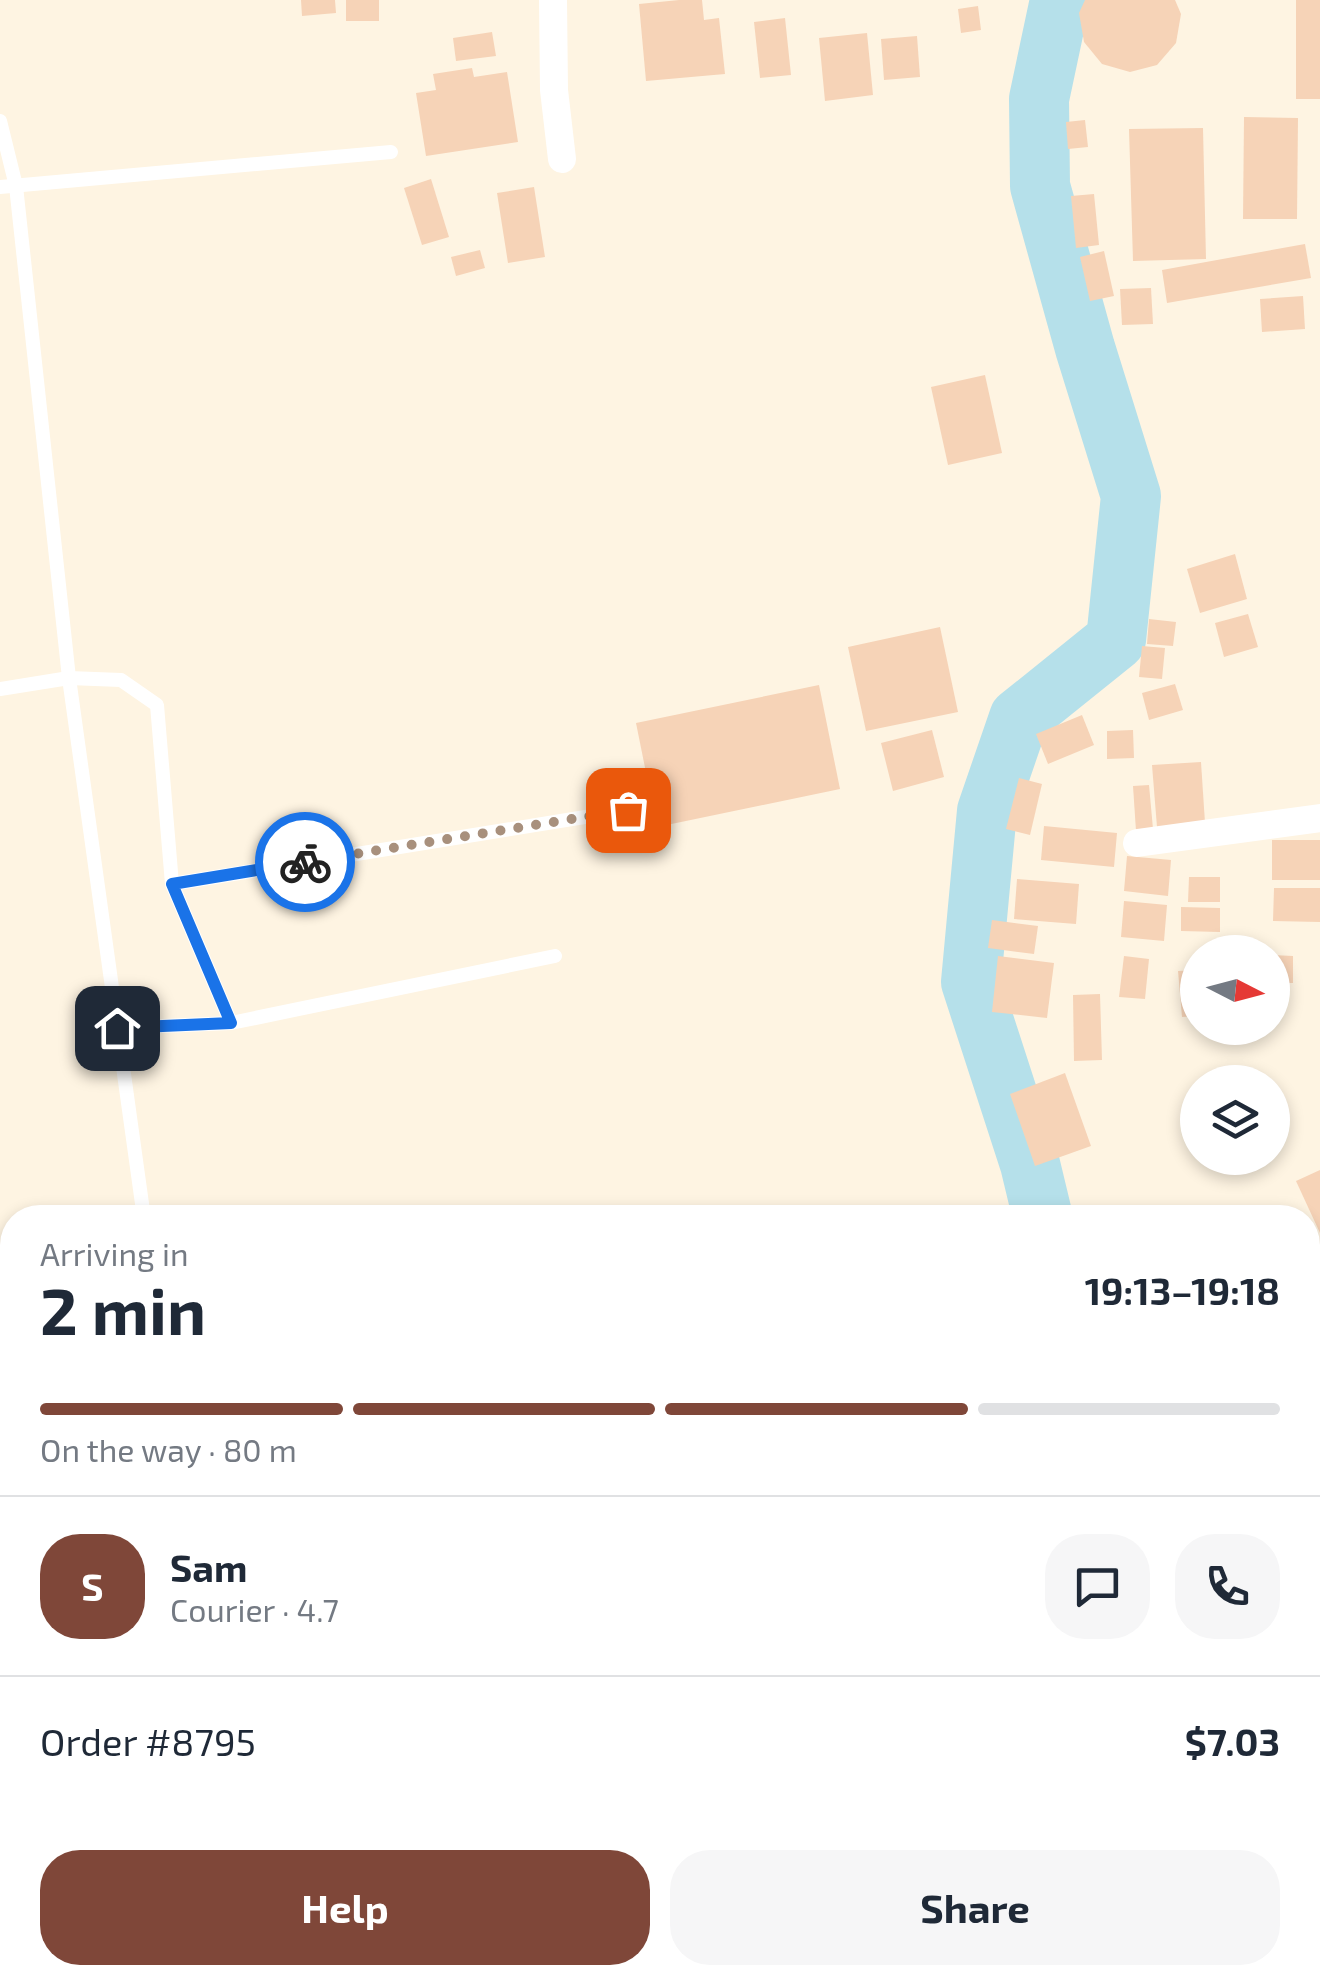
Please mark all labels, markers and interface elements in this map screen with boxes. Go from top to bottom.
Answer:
pin [586,768,671,853]
icon: bag [601,783,656,838]
courier [255,812,355,912]
icon: bike [278,835,333,890]
north arrow [1180,935,1290,1045]
map controls [1180,935,1290,1175]
pin [75,986,160,1071]
icon: home [90,1001,145,1056]
button: layers [1180,1065,1290,1175]
text: Arriving in [40,1234,189,1272]
text: 19:13–19:18 [1085,1267,1280,1313]
text: 2 min [40,1270,206,1348]
text: On the way · 80 m [40,1430,297,1468]
button: chat [1045,1534,1150,1639]
button: phone [1175,1534,1280,1639]
text: Sam [170,1544,247,1590]
text: S [81,1563,104,1609]
text: Courier · 4.7 [170,1590,339,1628]
text: Order #8795 [40,1718,256,1764]
text: $7.03 [1185,1718,1280,1764]
button: Help [40,1850,650,1965]
button: Share [670,1850,1280,1965]

